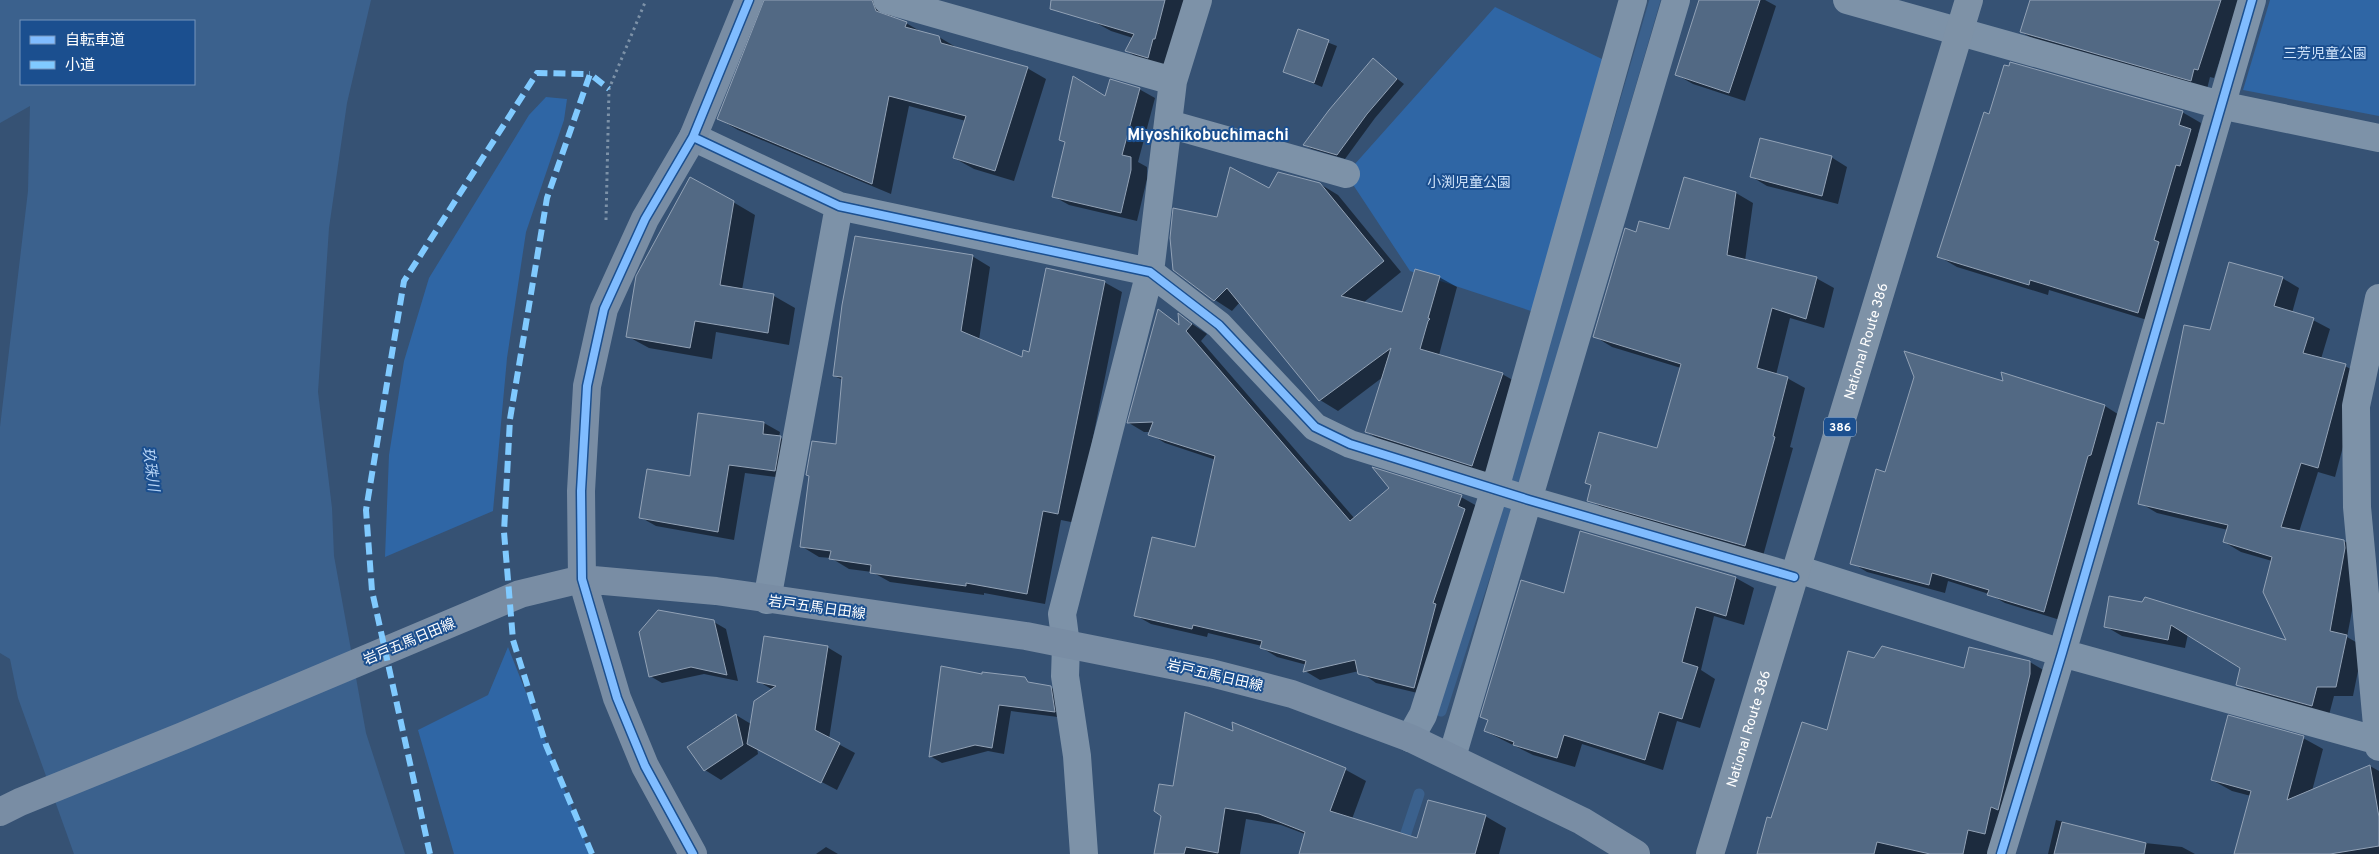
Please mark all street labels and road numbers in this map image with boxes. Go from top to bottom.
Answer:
street label: National Route 386 [1841,281,1893,402]
road number: 386 [1824,418,1856,437]
street label: 岩戸五馬日田線 [767,593,866,624]
street label: 岩戸五馬日田線 [361,615,458,669]
street label: 岩戸五馬日田線 [1165,657,1264,696]
street label: National Route 386 [1724,669,1775,790]

